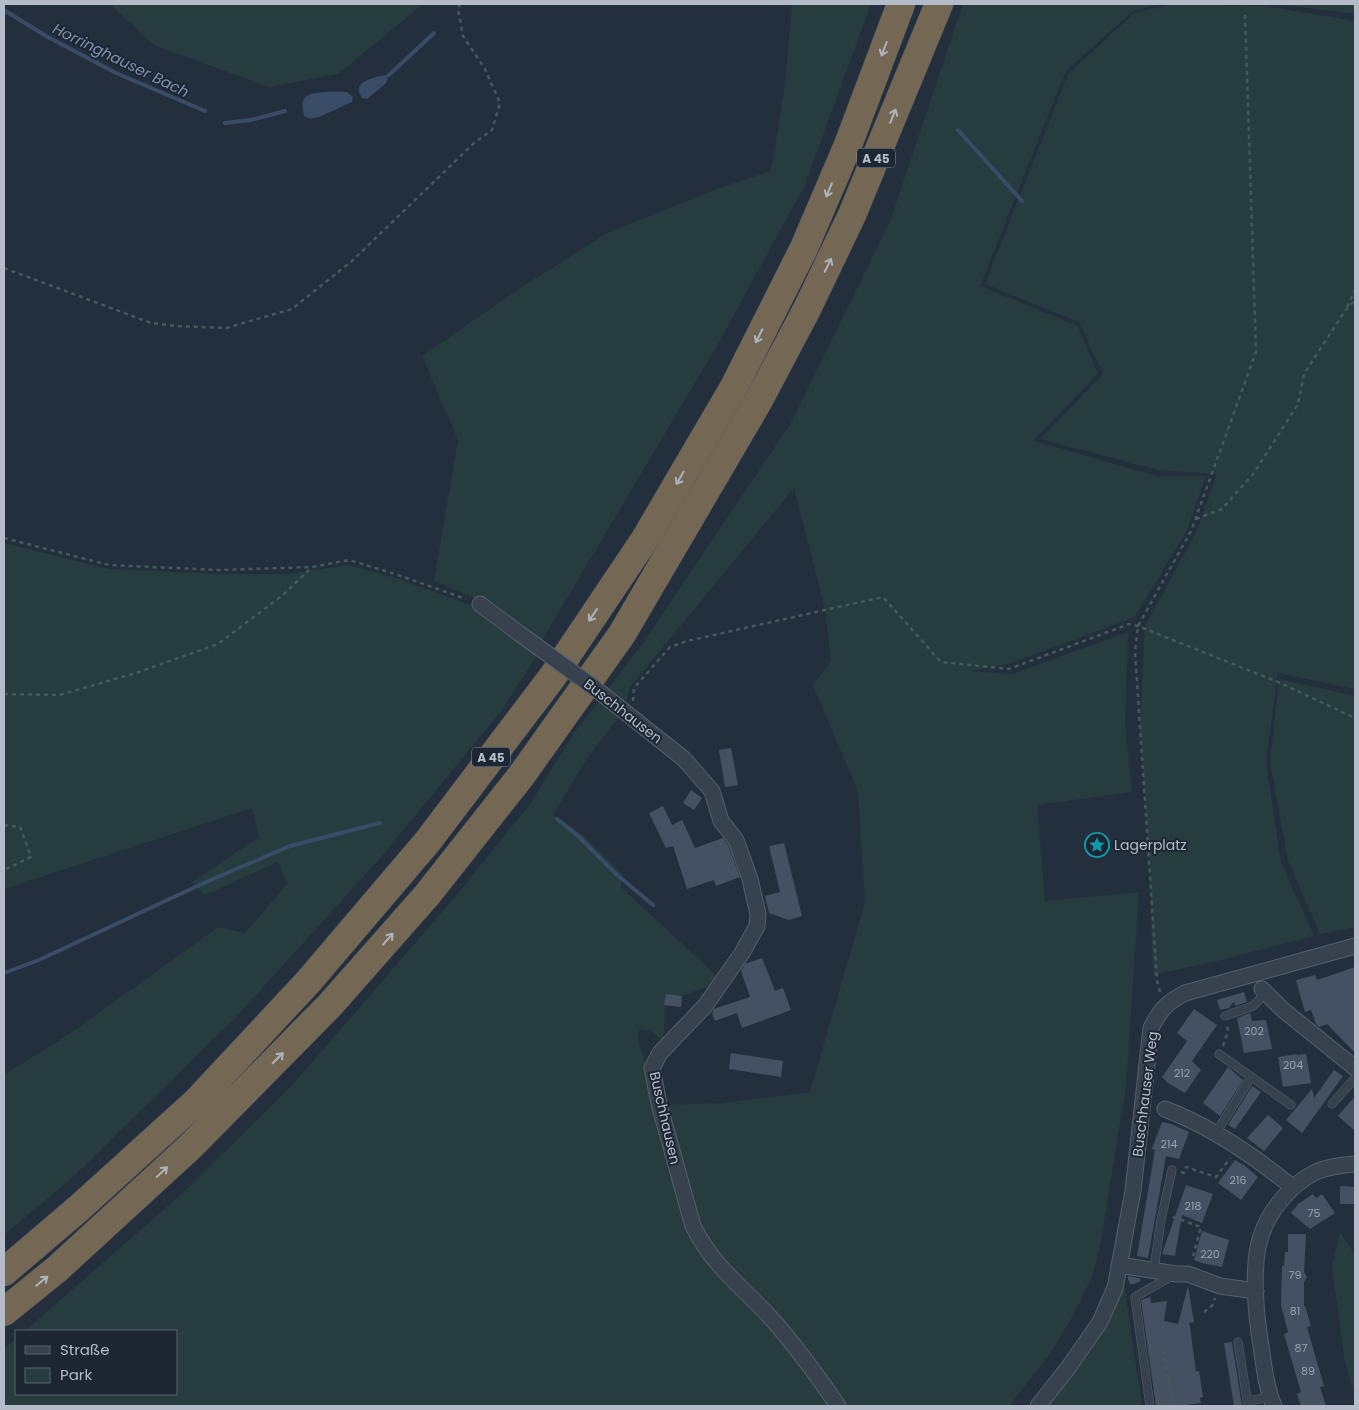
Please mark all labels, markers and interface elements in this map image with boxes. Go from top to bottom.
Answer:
water label: Horringhauser Bach [49,18,193,102]
one-way arrow [879,41,888,57]
one-way arrow [888,109,898,124]
road number: A 45 [857,148,895,168]
one-way arrow [824,182,834,197]
one-way arrow [824,258,833,273]
one-way arrow [754,329,764,344]
one-way arrow [675,471,685,485]
one-way arrow [588,608,598,622]
street label: Buschhausen [580,674,666,748]
road number: A 45 [472,748,510,766]
place icon: Lagerplatz [1084,832,1110,858]
place label: Lagerplatz [1114,835,1187,855]
one-way arrow [382,933,393,946]
house number: 202 [1244,1023,1264,1039]
street label: Buschhauser Weg [1127,1030,1163,1158]
one-way arrow [272,1052,284,1065]
house number: 204 [1283,1057,1303,1073]
house number: 212 [1174,1065,1190,1081]
street label: Buschhausen [645,1070,685,1166]
house number: 214 [1161,1136,1177,1152]
one-way arrow [156,1167,169,1178]
house number: 216 [1230,1172,1246,1188]
house number: 218 [1185,1198,1201,1214]
house number: 75 [1308,1205,1321,1221]
house number: 220 [1200,1246,1220,1262]
house number: 79 [1289,1267,1302,1283]
one-way arrow [35,1276,48,1287]
house number: 81 [1290,1303,1300,1319]
legend [15,1330,178,1395]
text: Straße [60,1339,110,1360]
house number: 87 [1295,1340,1307,1356]
house number: 89 [1301,1363,1315,1379]
text: Park [60,1364,92,1385]

